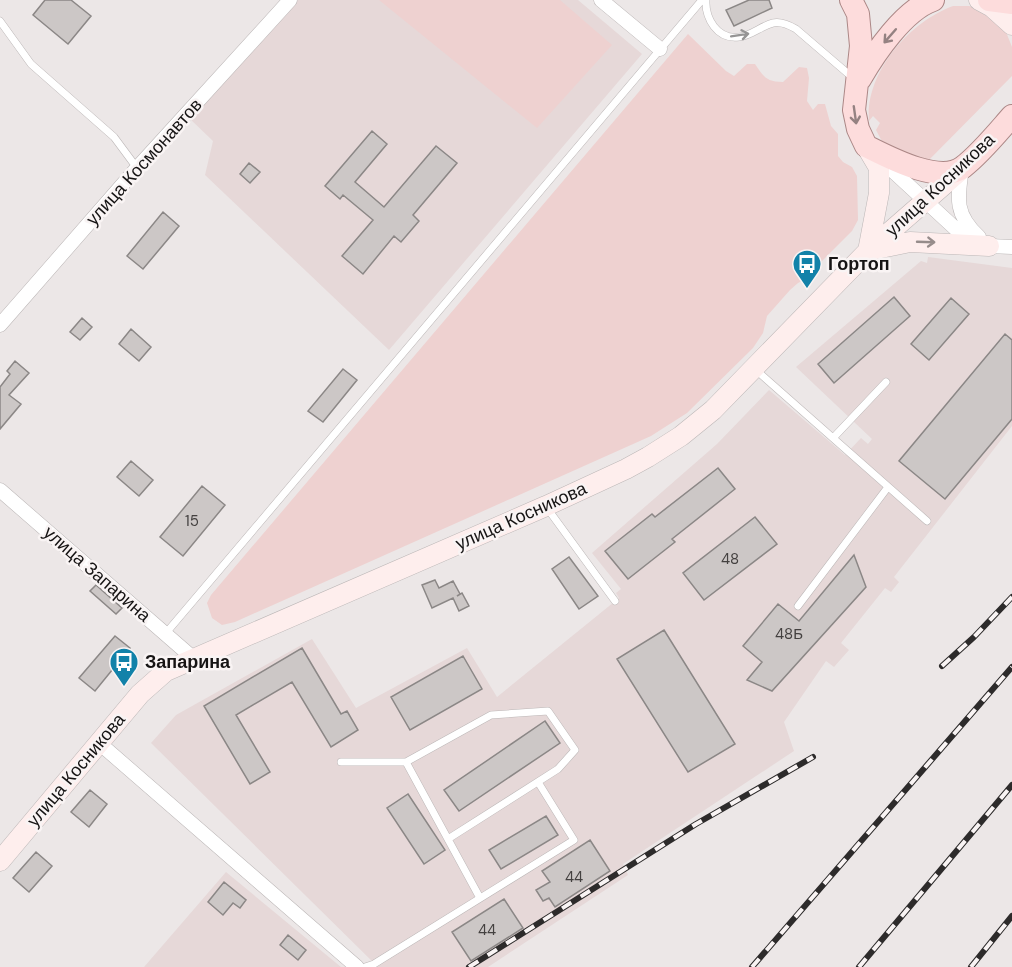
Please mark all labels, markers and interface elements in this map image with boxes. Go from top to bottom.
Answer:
one-way arrow [884,28,897,44]
one-way arrow [730,29,749,40]
street label: улица Космонавтов [81,93,207,231]
one-way arrow [850,105,861,124]
street label: улица Косникова [880,127,1001,242]
one-way arrow [915,236,935,248]
bus stop icon: Гортоп [791,248,823,290]
place label: Гортоп [828,252,890,276]
street label: улица Косникова [452,476,591,556]
house number: 15 [185,511,199,531]
street label: улица Запарина [38,521,157,628]
house number: 48 [721,549,739,569]
house number: 48Б [775,624,803,644]
bus stop icon: Запарина [108,646,140,688]
place label: Запарина [145,650,231,674]
street label: улица Косникова [21,707,131,832]
house number: 44 [565,867,583,887]
house number: 44 [478,920,496,940]

